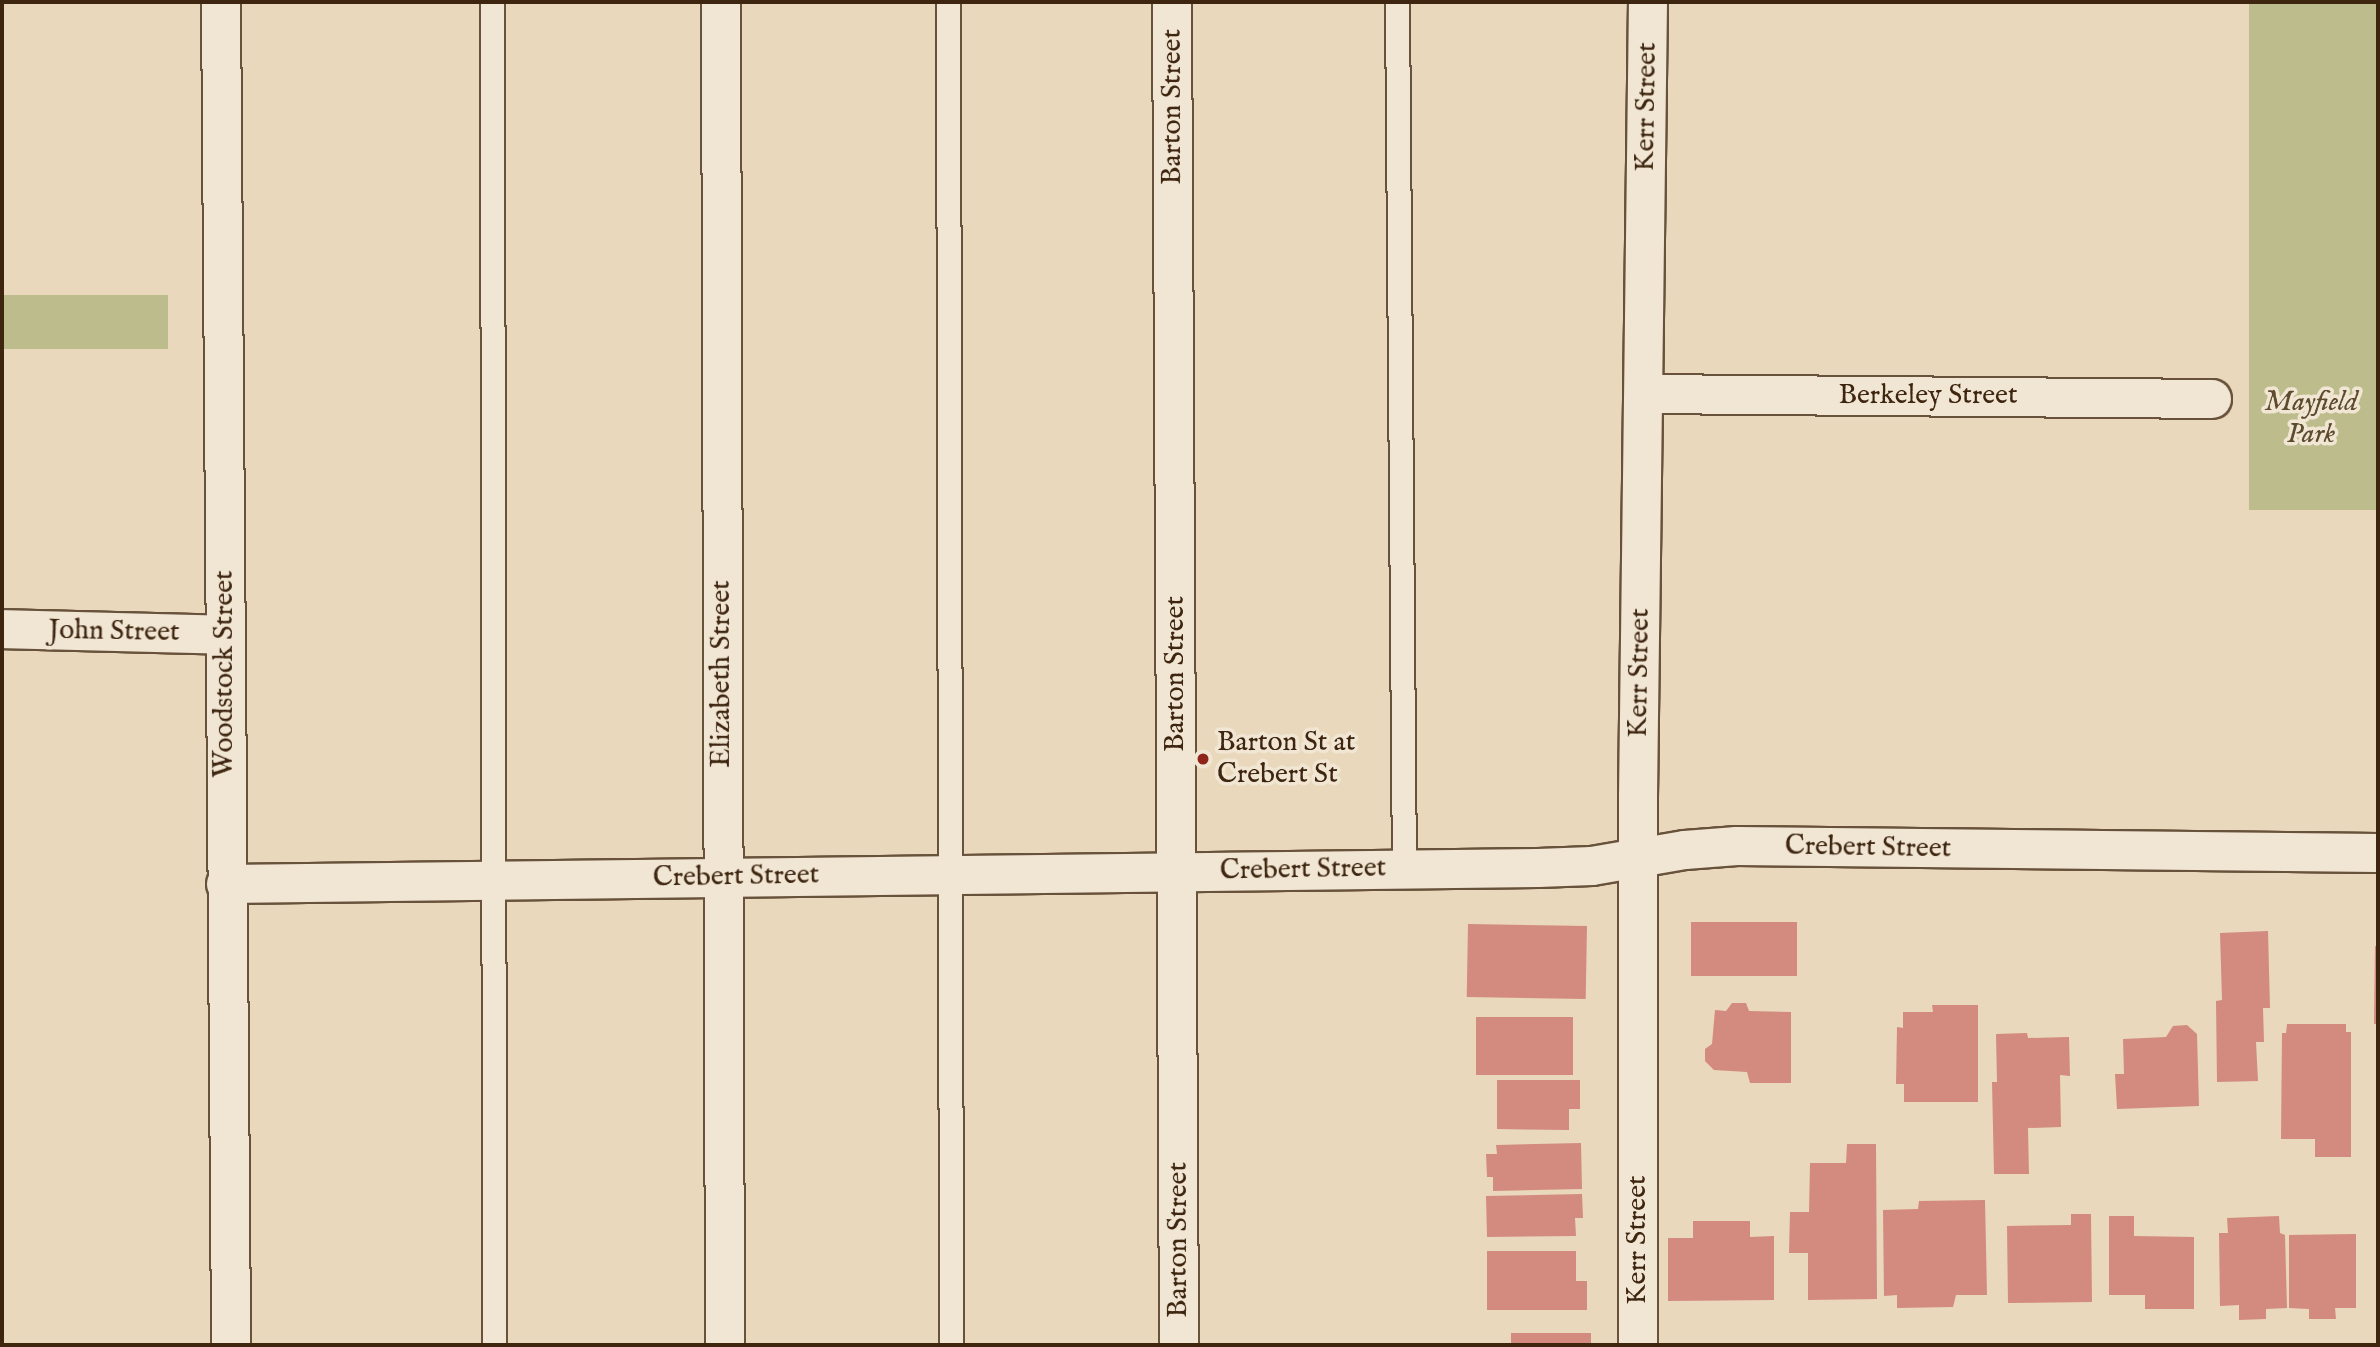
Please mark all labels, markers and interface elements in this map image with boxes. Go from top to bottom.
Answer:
street label: Barton Street [1156,29,1190,185]
street label: Kerr Street [1629,42,1665,172]
street label: Berkeley Street [1838,379,2018,413]
park label: Mayfield Park [2264,386,2358,452]
street label: Woodstock Street [208,570,242,778]
street label: Elizabeth Street [705,580,739,768]
street label: Barton Street [1159,596,1193,752]
street label: Kerr Street [1622,608,1658,738]
street label: John Street [48,614,180,650]
place label: Barton St at Crebert St [1217,726,1355,792]
marker: Barton St at Crebert St [1195,751,1211,767]
street label: Crebert Street [1785,830,1951,866]
street label: Crebert Street [1220,852,1386,888]
street label: Crebert Street [653,859,819,895]
street label: Barton Street [1162,1162,1196,1318]
street label: Kerr Street [1621,1175,1655,1305]

